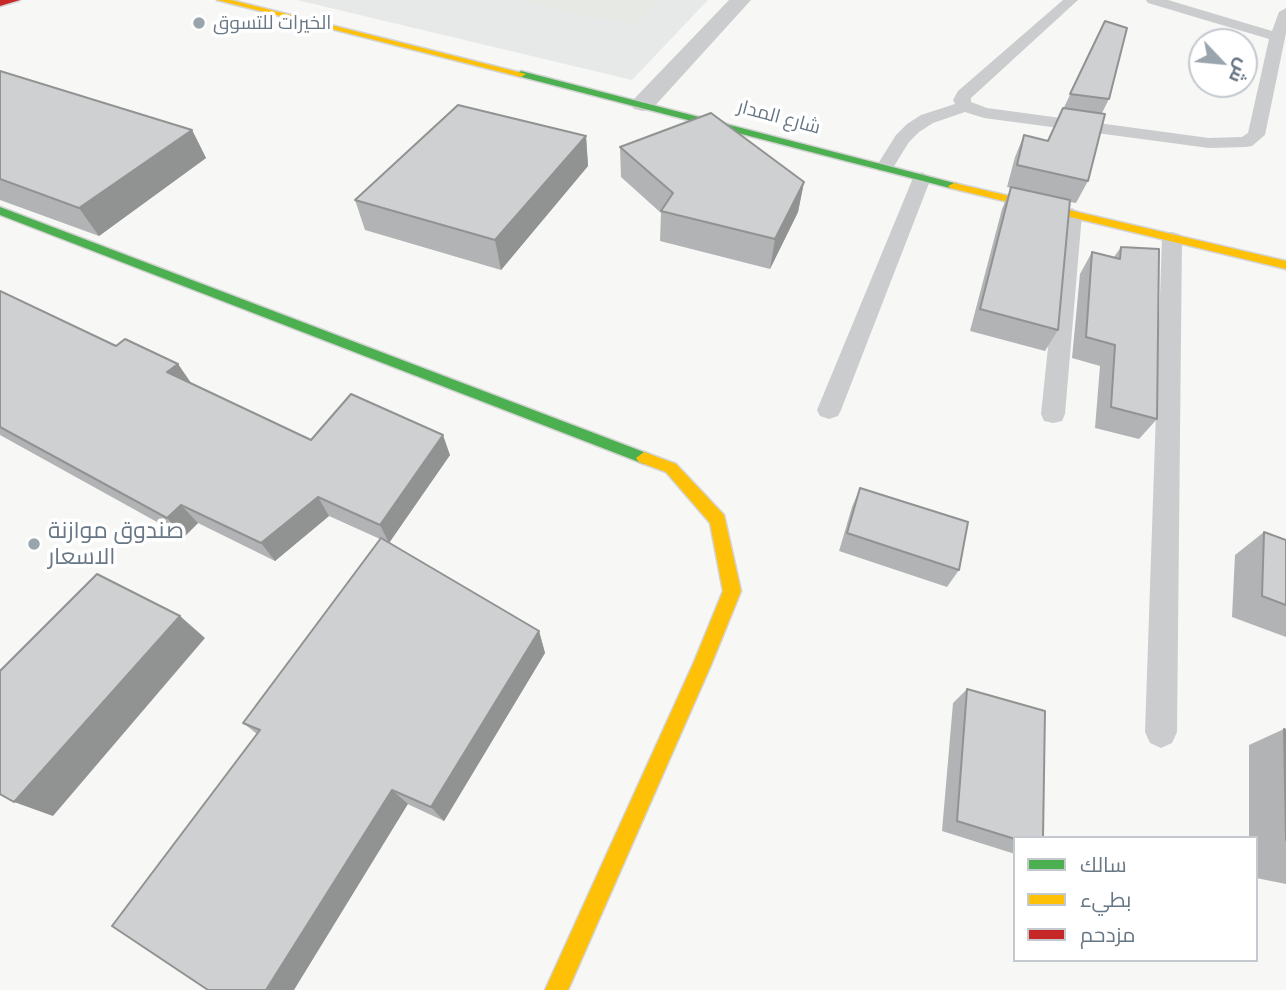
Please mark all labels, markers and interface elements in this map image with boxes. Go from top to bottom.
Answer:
place label: الخيرات للتسوق [213,12,331,34]
marker: الخيرات للتسوق [191,15,207,31]
north arrow [1188,28,1258,98]
text: ش [1225,56,1256,88]
street label: شارع المدار [735,95,823,139]
place label: صندوق موازنة الاسعار [48,517,184,571]
marker: صندوق موازنة الاسعار [26,536,42,552]
legend [1013,836,1258,962]
text: سالك [1080,851,1127,877]
text: بطيء [1080,886,1131,912]
text: مزدحم [1080,921,1135,947]

